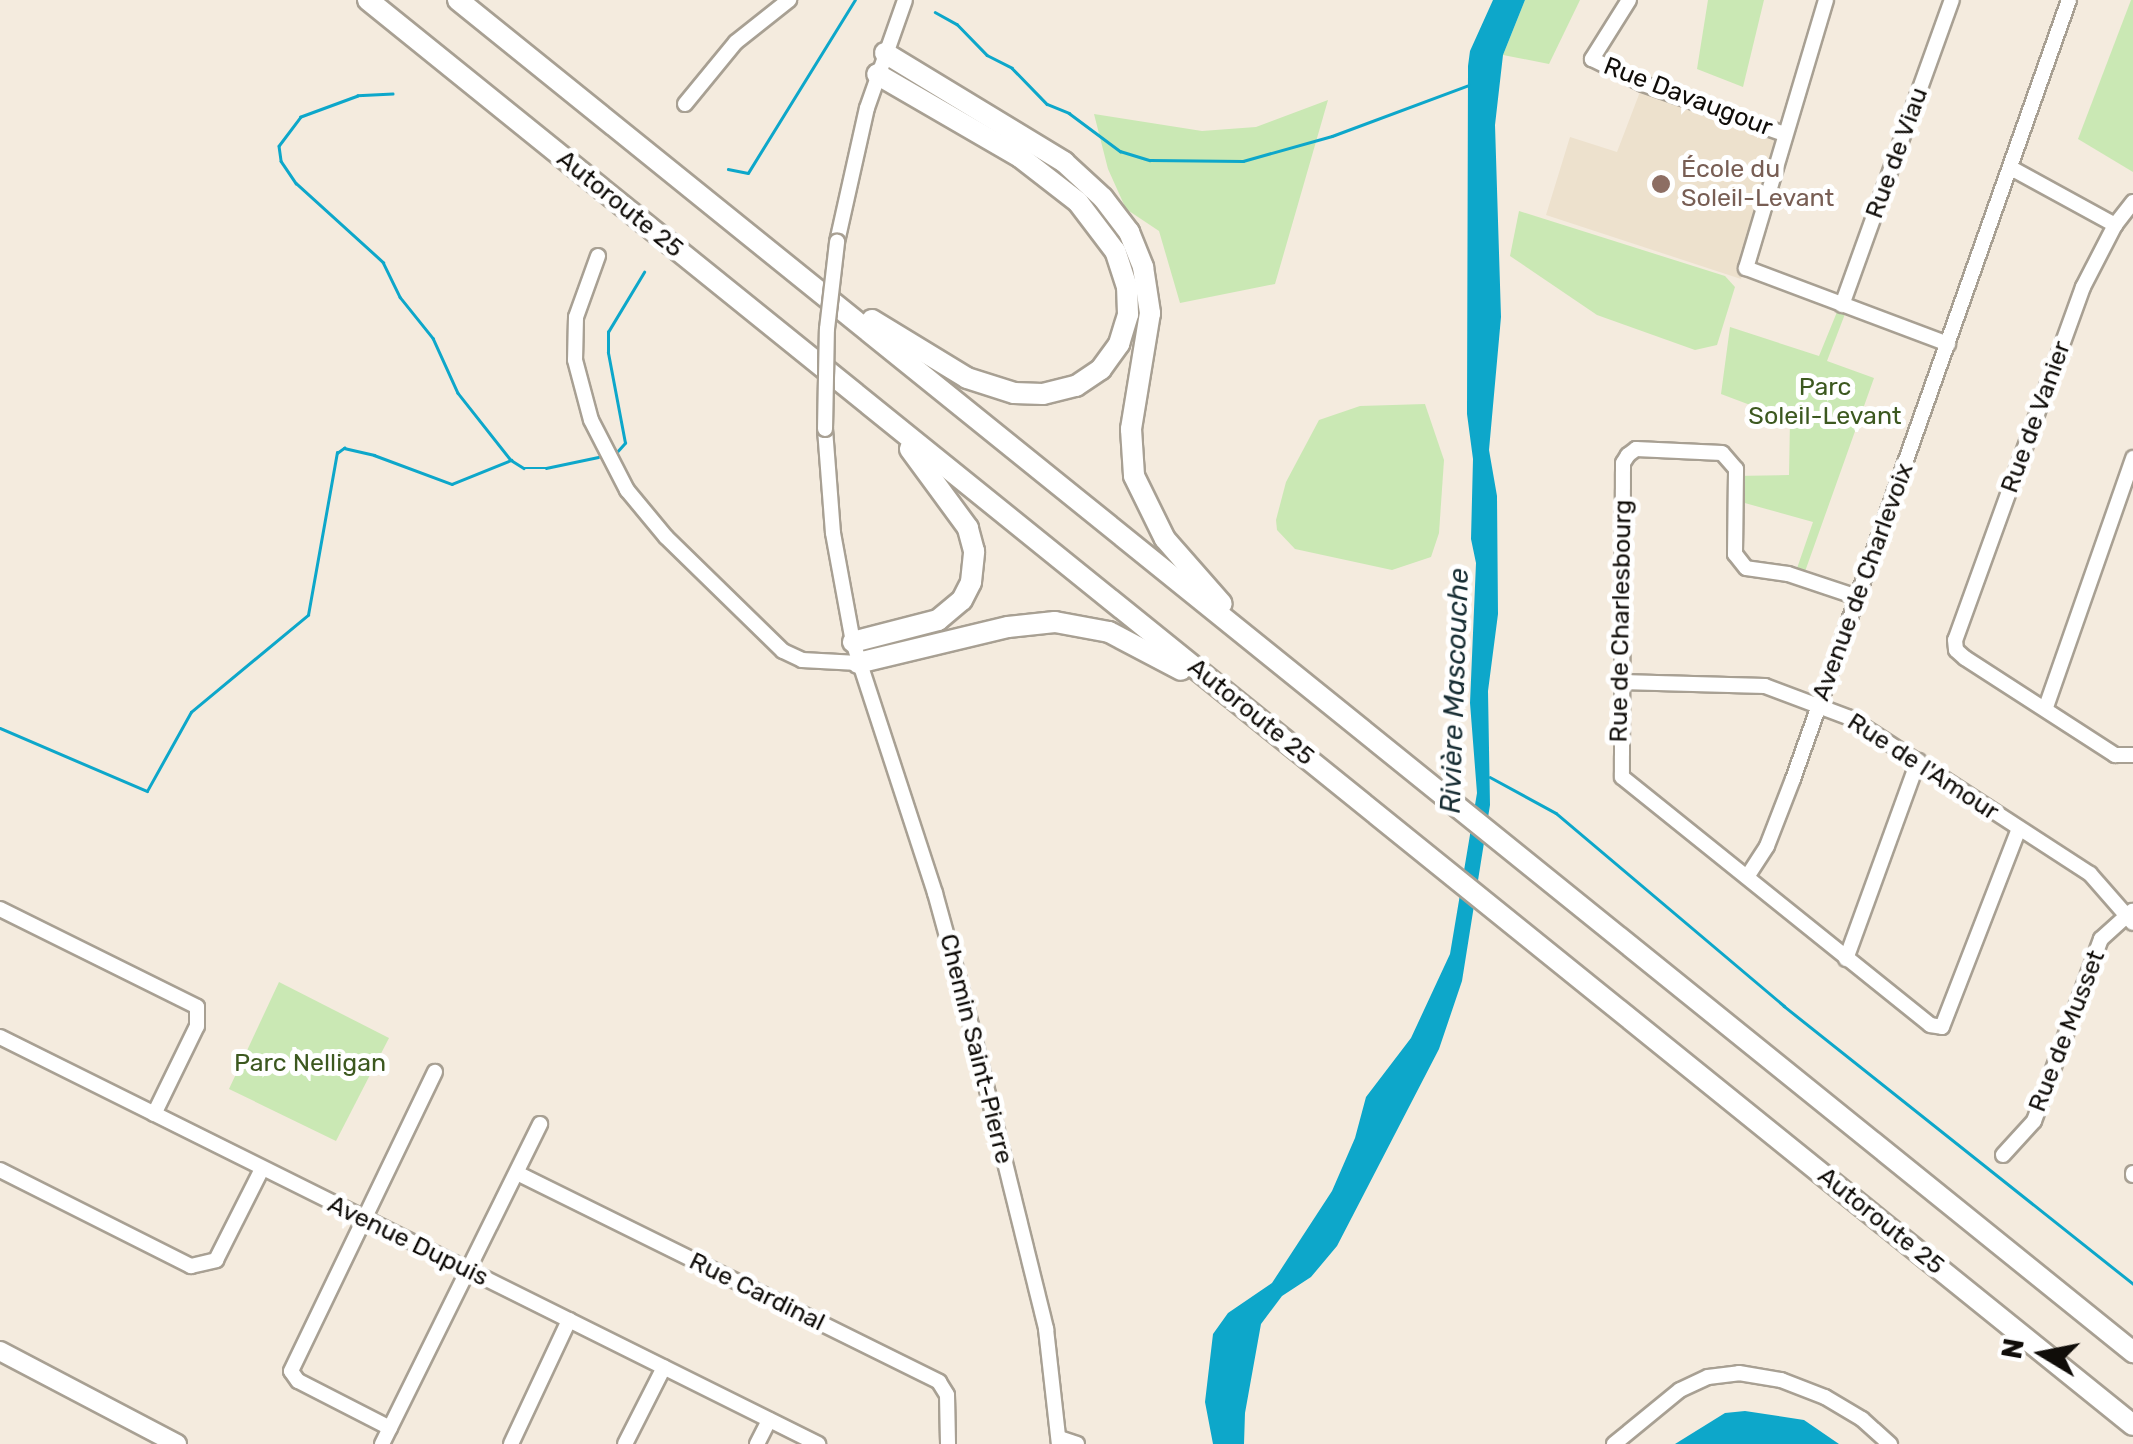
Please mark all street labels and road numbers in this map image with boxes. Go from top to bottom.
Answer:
street label: Rue Davaugour [1599,51,1777,143]
street label: Rue de Viau [1859,83,1935,223]
street label: Autoroute 25 [551,144,689,264]
street label: Rue de Vanier [1995,337,2077,497]
street label: Avenue de Charlevoix [1806,459,1920,705]
street label: Rue de Charlesbourg [1604,499,1638,743]
street label: Autoroute 25 [1182,652,1320,772]
street label: Rue de l'Amour [1842,707,2004,827]
street label: Chemin Saint-Pierre [933,931,1019,1167]
street label: Rue de Musset [2022,946,2112,1116]
street label: Autoroute 25 [1812,1161,1950,1281]
street label: Avenue Dupuis [323,1189,493,1293]
street label: Rue Cardinal [684,1246,830,1338]

